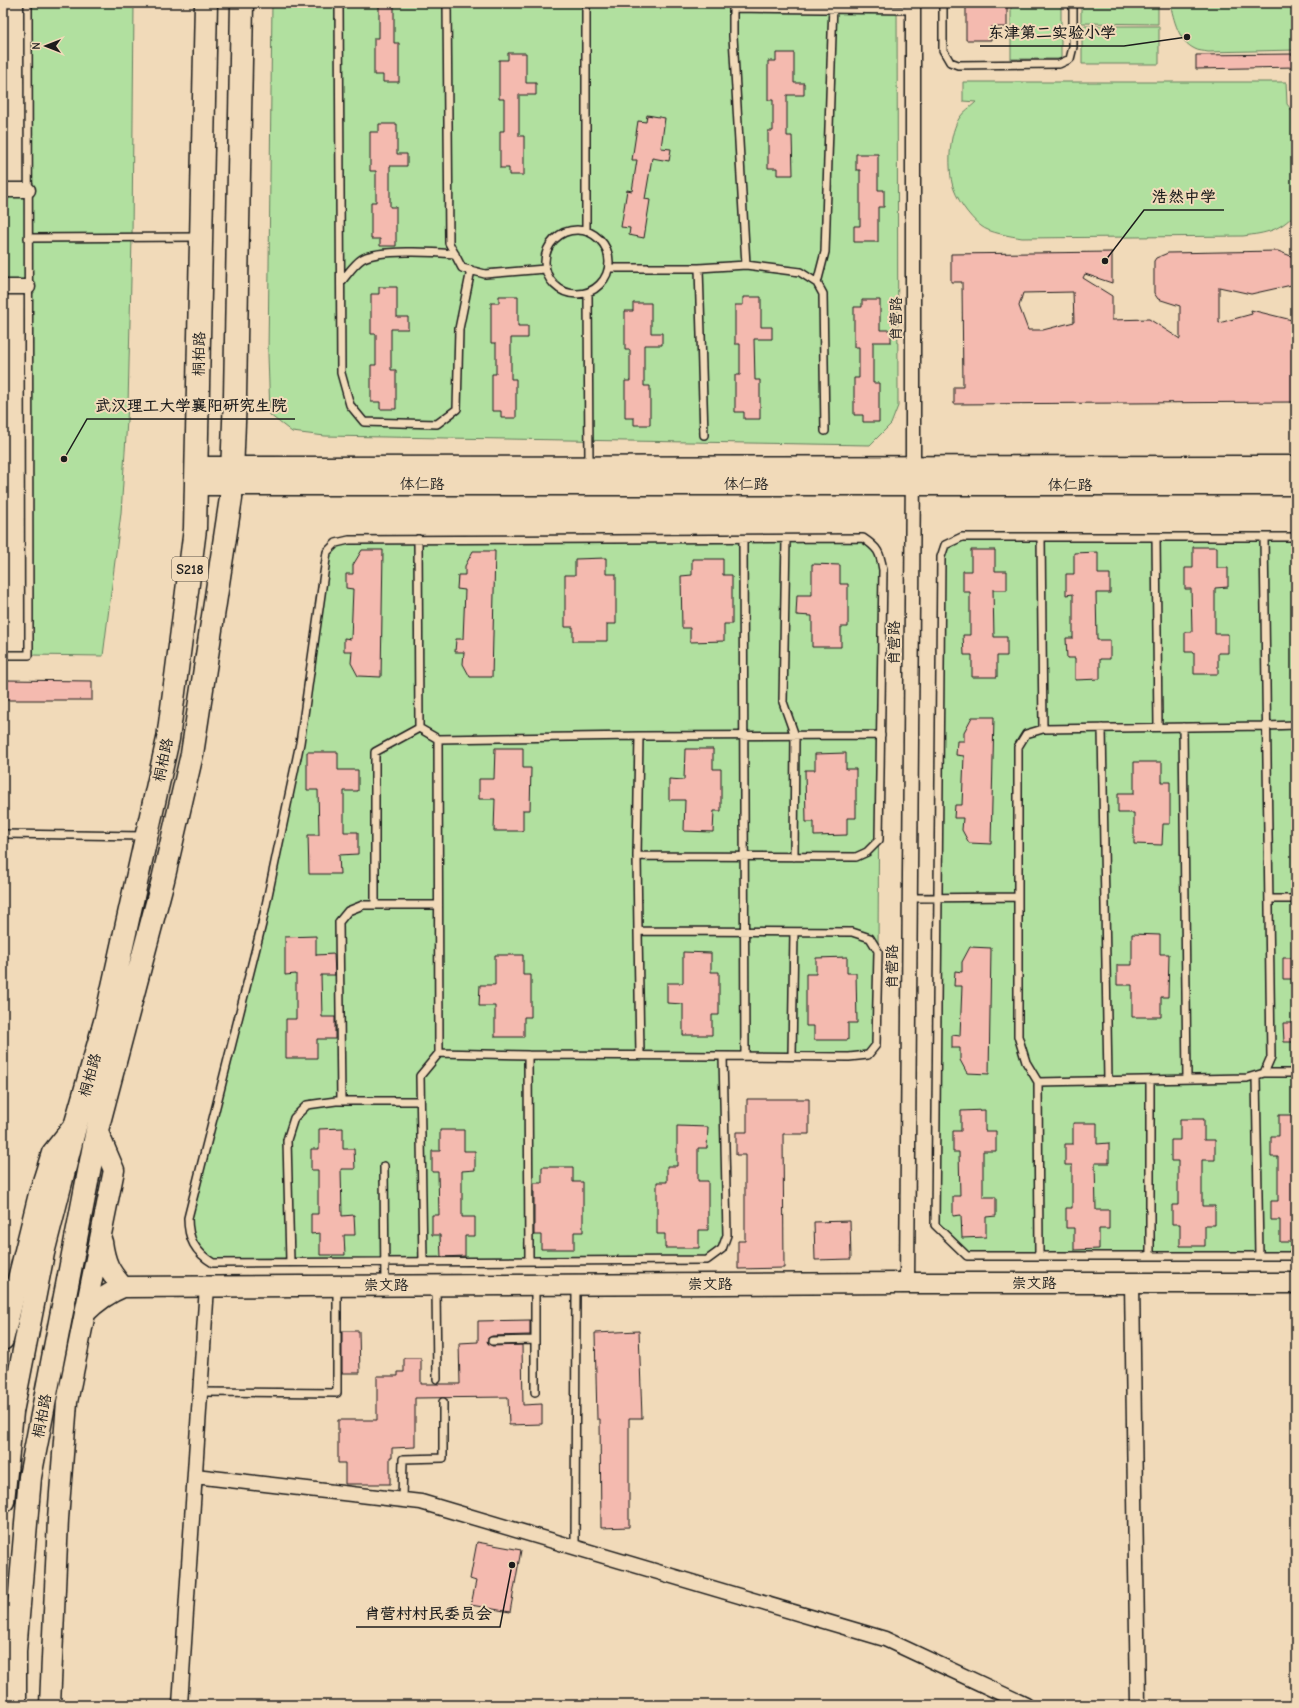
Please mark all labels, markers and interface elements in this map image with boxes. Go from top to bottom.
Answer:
callout: 东津第二实验小学 [980,18,1124,46]
text: 东津第二实验小学 [988,24,1116,42]
north arrow [26,26,66,66]
text: N [30,42,43,50]
callout: 浩然中学 [1144,182,1224,210]
text: 浩然中学 [1152,188,1216,206]
street label: 肖营路 [887,296,905,342]
street label: 桐柏路 [190,331,208,377]
callout: 武汉理工大学襄阳研究生院 [87,391,295,419]
text: 武汉理工大学襄阳研究生院 [95,397,287,415]
street label: 体仁路 [399,475,445,493]
street label: 体仁路 [723,475,769,493]
street label: 体仁路 [1047,476,1093,494]
road number: S218 [172,557,208,581]
street label: 肖营路 [885,620,903,666]
street label: 桐柏路 [150,736,176,784]
street label: 肖营路 [883,944,901,990]
street label: 桐柏路 [75,1051,105,1099]
street label: 崇文路 [1011,1274,1057,1292]
street label: 崇文路 [687,1275,733,1293]
street label: 崇文路 [363,1276,409,1294]
street label: 桐柏路 [29,1392,55,1440]
callout: 肖营村村民委员会 [356,1599,500,1627]
text: 肖营村村民委员会 [364,1605,492,1623]

